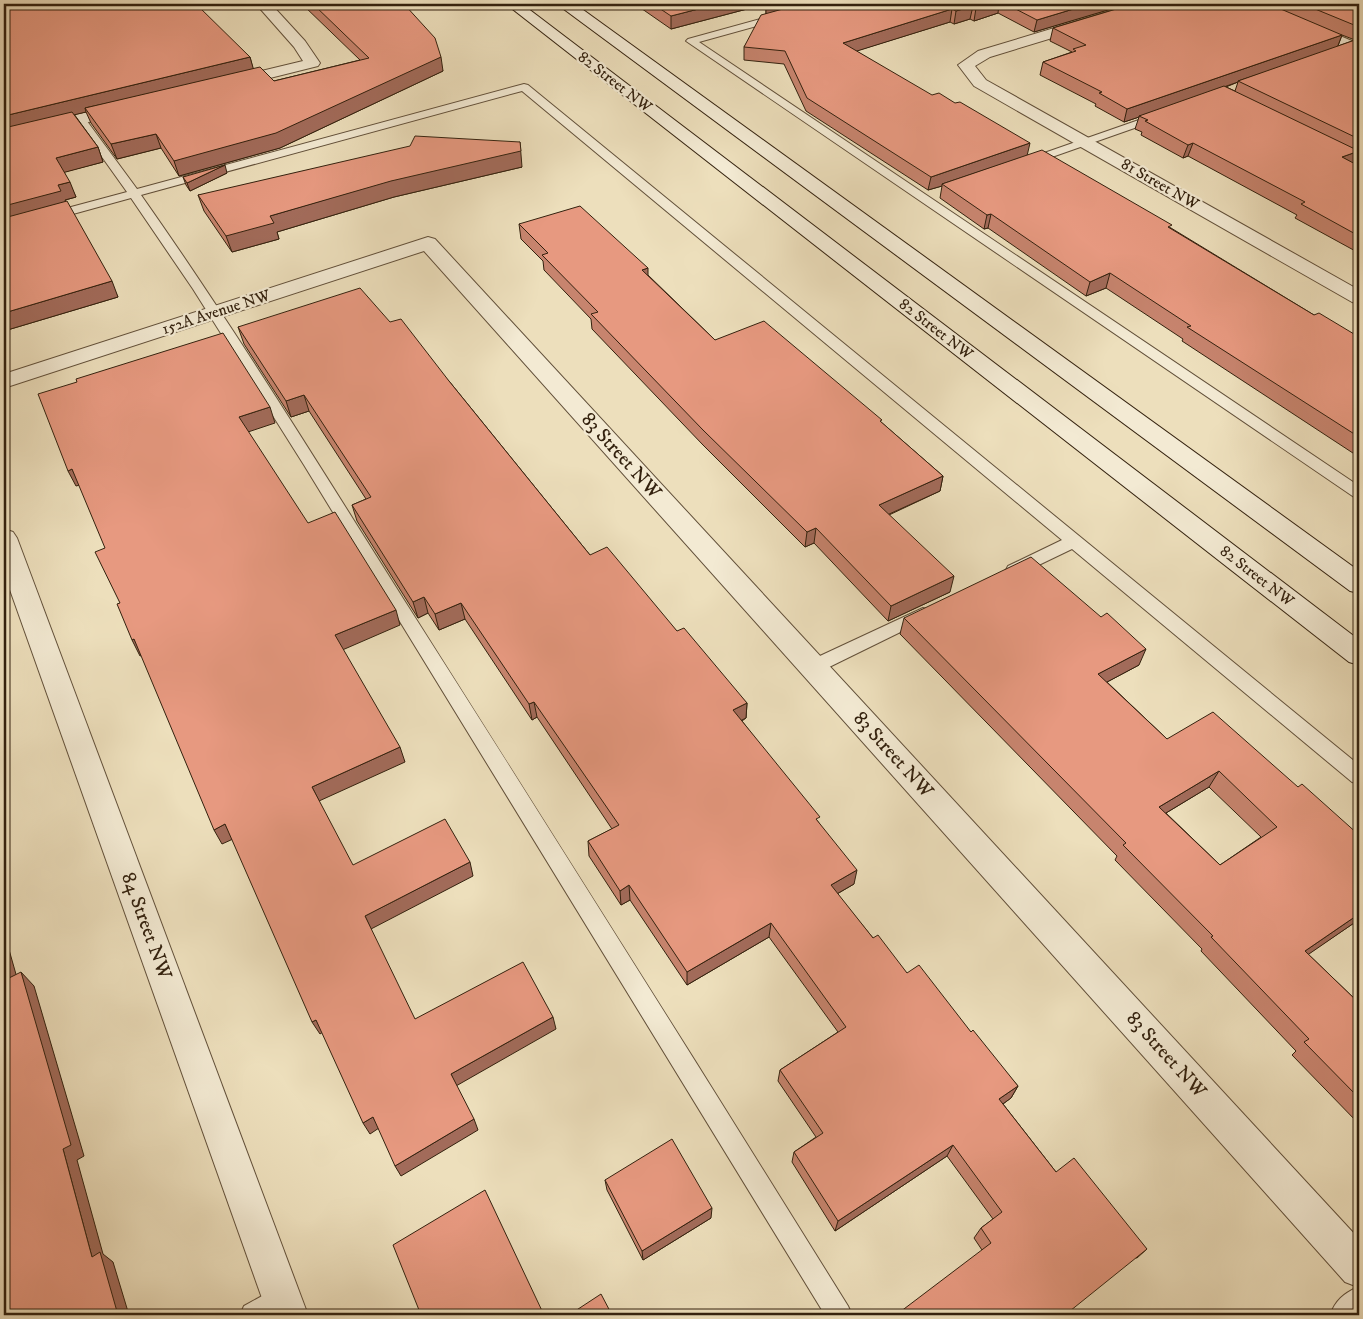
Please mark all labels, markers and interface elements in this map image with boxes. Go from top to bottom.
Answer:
street label: 82 Street NW [574,47,656,117]
street label: 81 Street NW [1118,154,1203,214]
street label: 152A Avenue NW [159,285,273,339]
street label: 82 Street NW [895,294,977,364]
street label: 83 Street NW [576,407,667,505]
street label: 82 Street NW [1216,541,1298,611]
street label: 83 Street NW [848,706,939,804]
street label: 84 Street NW [115,869,177,984]
street label: 83 Street NW [1121,1006,1212,1104]

